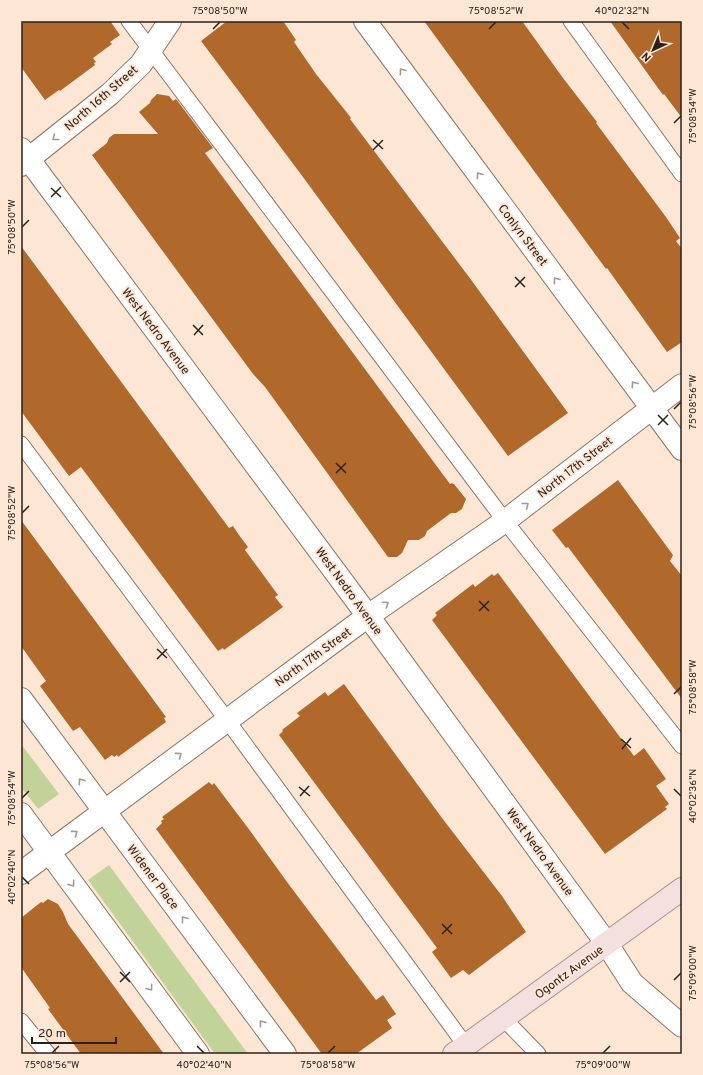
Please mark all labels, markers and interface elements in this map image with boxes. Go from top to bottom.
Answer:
text: 75°08'50"W [192,5,248,18]
text: 75°08'52"W [469,5,523,18]
text: 40°02'32"N [595,5,649,18]
north arrow [633,30,673,70]
text: N [639,49,654,64]
street label: North 16th Street [62,62,142,135]
one-way arrow [399,68,406,75]
text: 75°08'54"W [687,88,700,144]
one-way arrow [53,133,60,140]
one-way arrow [477,173,484,180]
text: 75°08'50"W [6,199,19,255]
street label: Conlyn Street [494,201,551,270]
one-way arrow [554,277,561,284]
street label: West Nedro Avenue [117,285,193,378]
text: 75°08'56"W [687,375,700,429]
one-way arrow [632,382,639,389]
street label: North 17th Street [535,433,616,502]
text: 75°08'52"W [6,486,19,540]
one-way arrow [522,502,529,509]
street label: West Nedro Avenue [311,545,385,639]
one-way arrow [381,602,388,609]
street label: North 17th Street [272,625,355,691]
text: 75°08'58"W [687,660,700,714]
one-way arrow [175,753,182,760]
text: 40°02'36"N [687,769,700,823]
text: 75°08'54"W [6,770,19,826]
one-way arrow [79,778,86,785]
street label: West Nedro Avenue [502,806,576,900]
one-way arrow [71,831,78,838]
street label: Widener Place [123,842,182,913]
text: 40°02'40"N [6,849,19,905]
one-way arrow [68,879,75,886]
one-way arrow [182,916,189,923]
street label: Ogontz Avenue [532,942,607,1003]
text: 75°09'00"W [687,945,700,1001]
one-way arrow [145,984,152,991]
scale bar [32,1019,116,1045]
one-way arrow [260,1020,267,1027]
text: 20 m [38,1026,66,1042]
text: 75°08'56"W [25,1059,79,1072]
text: 40°02'40"N [176,1059,232,1072]
text: 75°08'58"W [301,1059,355,1072]
text: 75°09'00"W [575,1059,631,1072]

